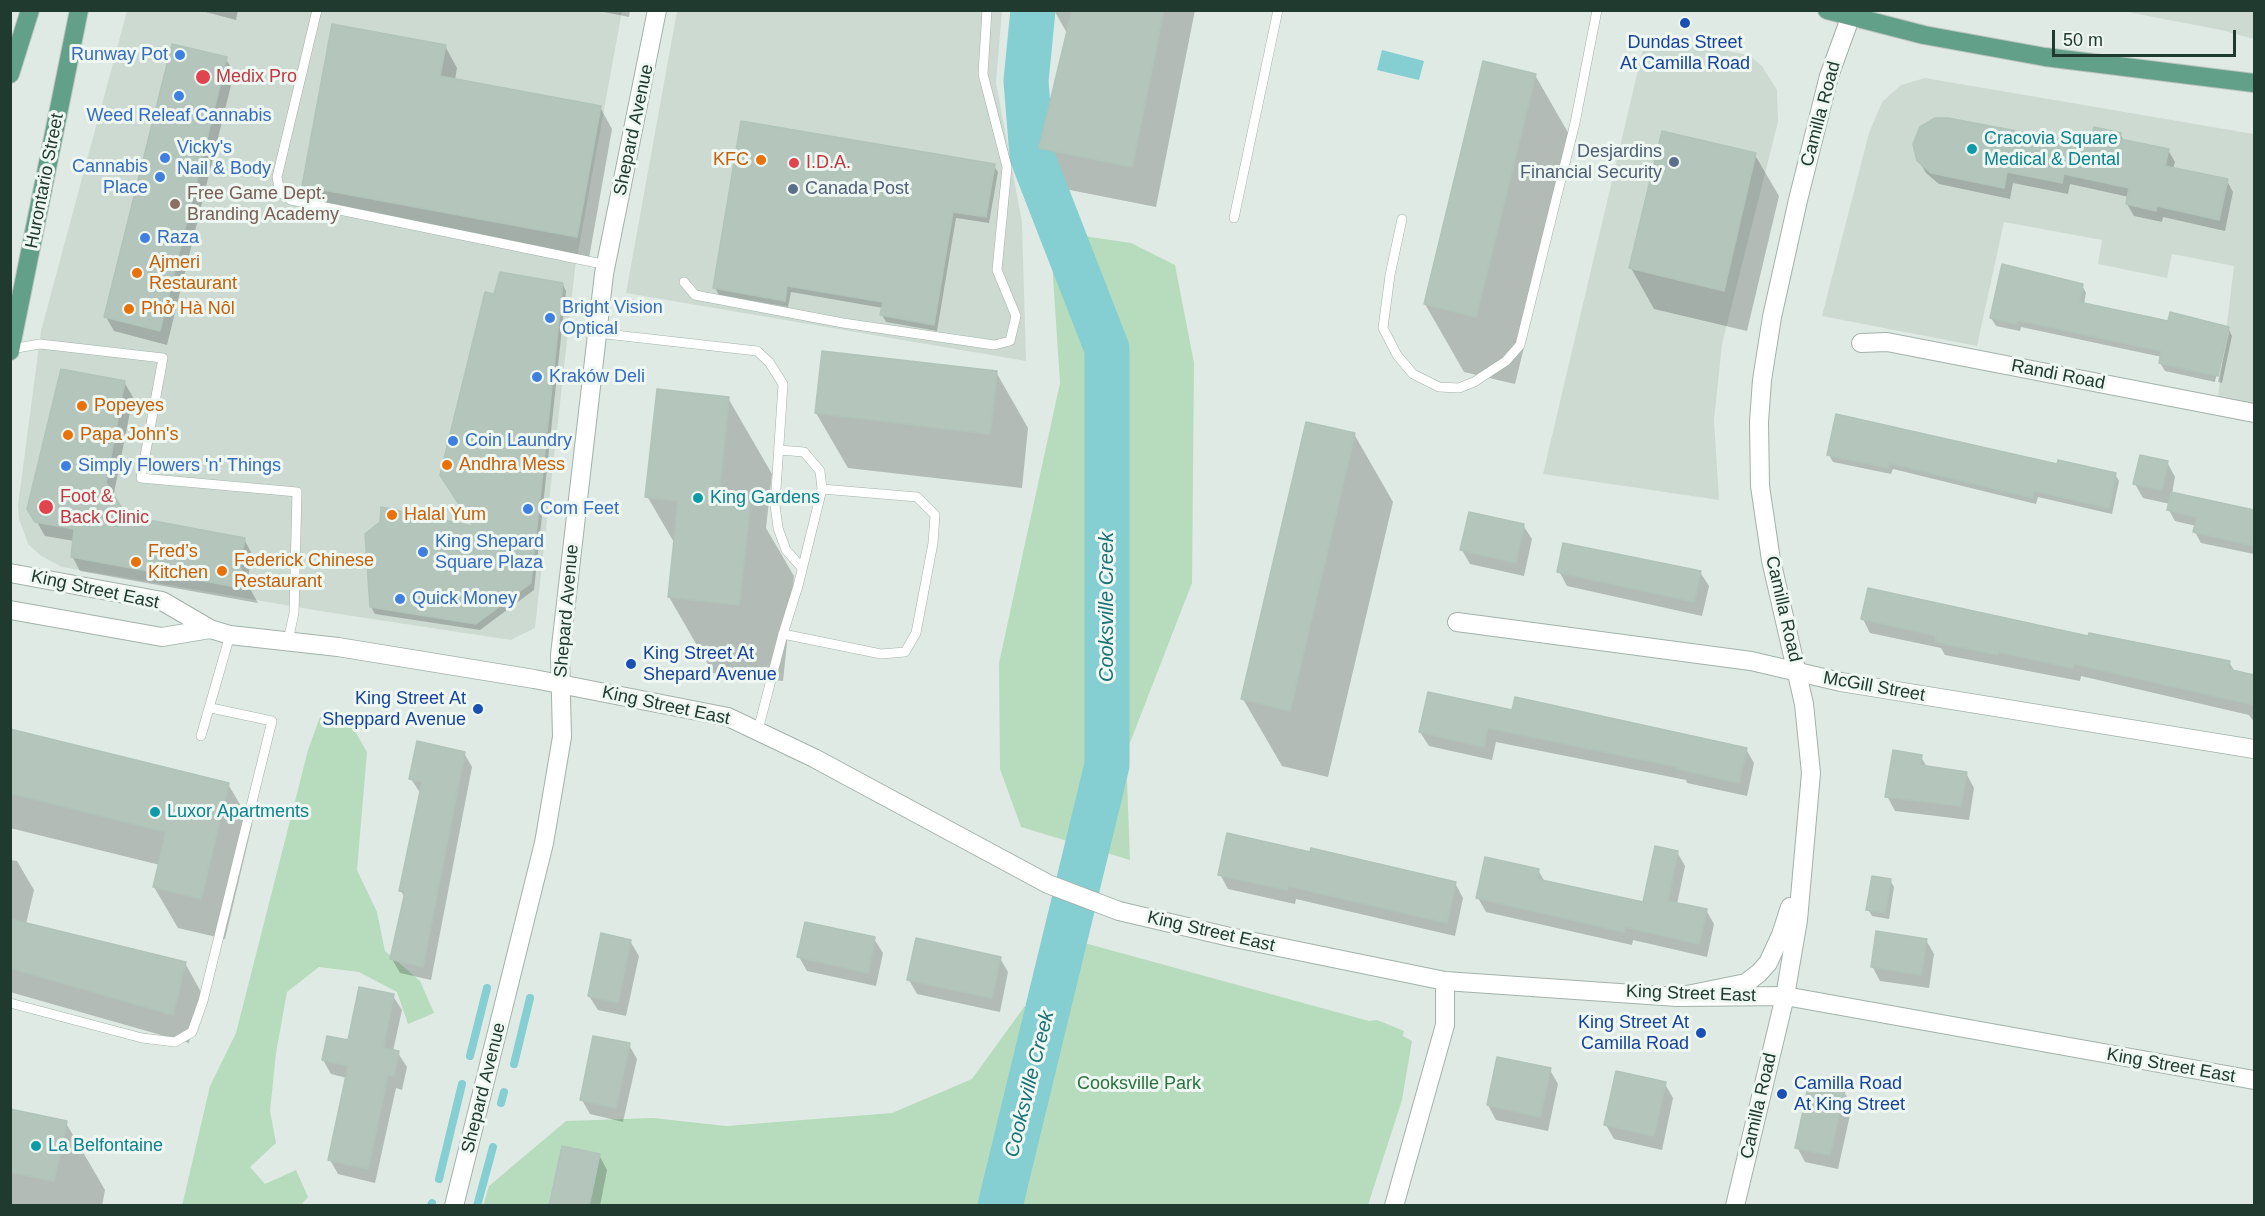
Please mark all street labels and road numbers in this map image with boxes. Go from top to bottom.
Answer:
street label: Camilla Road [1797,59,1845,169]
street label: Shepard Avenue [610,62,658,198]
street label: Hurontario Street [21,112,69,250]
street label: Randi Road [2009,355,2107,395]
street label: Shepard Avenue [550,543,584,679]
street label: Camilla Road [1760,554,1806,664]
street label: King Street East [29,566,161,614]
street label: McGill Street [1821,667,1927,707]
street label: King Street East [600,682,732,730]
street label: King Street East [1145,907,1277,957]
street label: King Street East [1626,981,1756,1007]
street label: Shepard Avenue [457,1020,511,1156]
street label: King Street East [2105,1044,2237,1088]
street label: Camilla Road [1736,1051,1782,1161]

